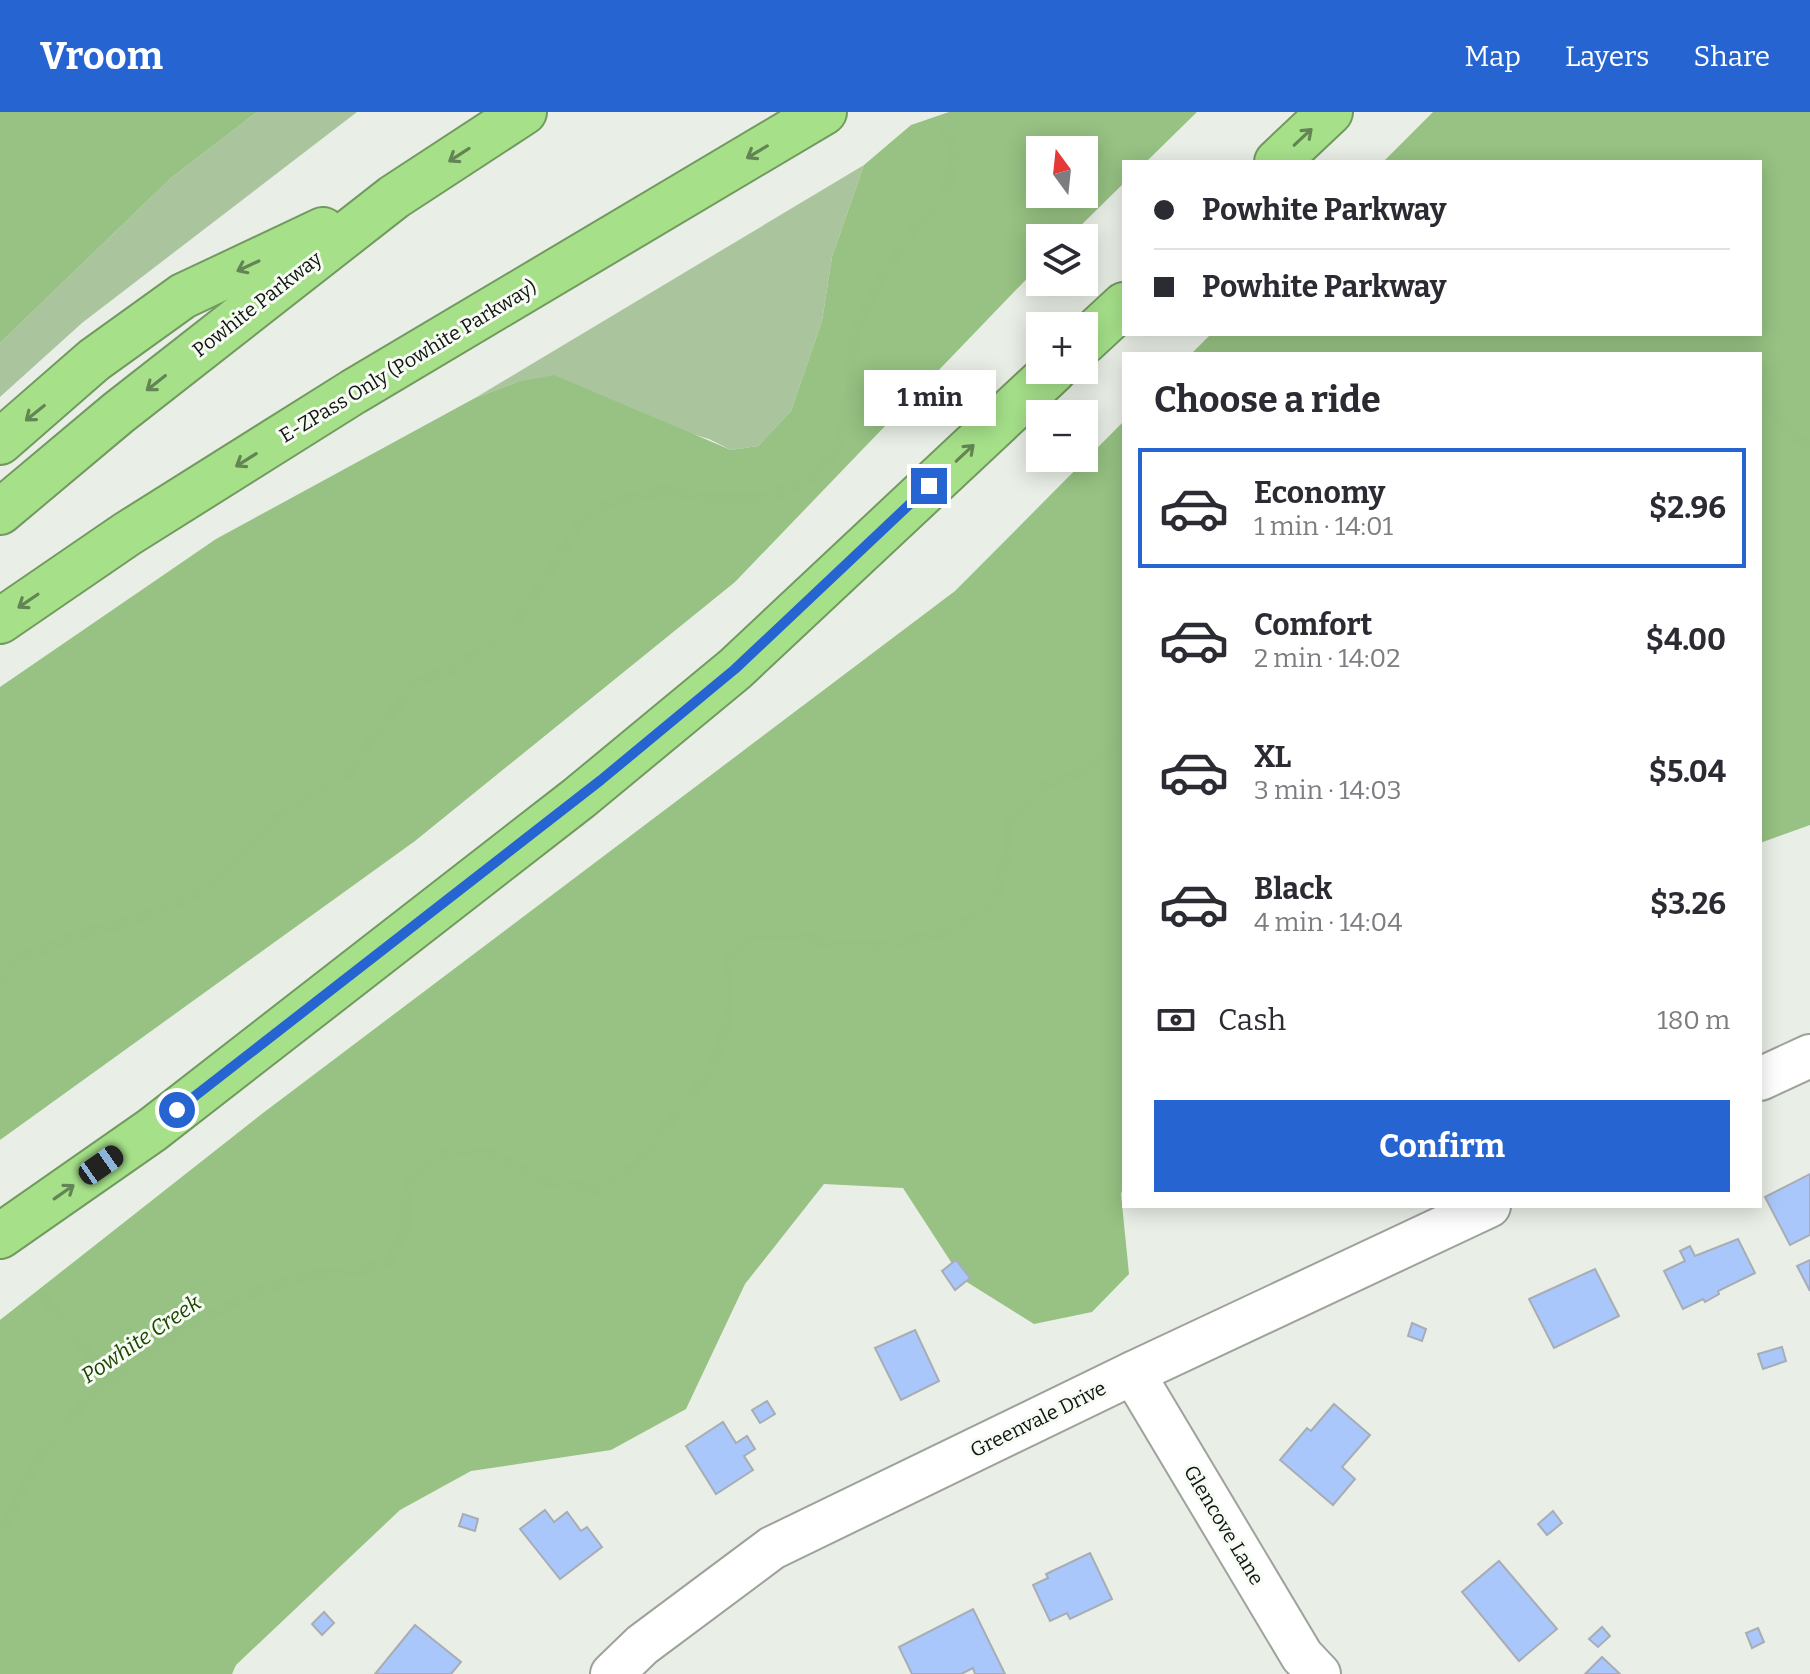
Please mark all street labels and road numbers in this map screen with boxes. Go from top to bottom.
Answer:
street label: Powhite Parkway [188,246,327,362]
street label: E-ZPass Only (Powhite Parkway) [275,275,541,447]
street label: Greenvale Drive [966,1376,1110,1462]
street label: Glencove Lane [1179,1461,1269,1589]

